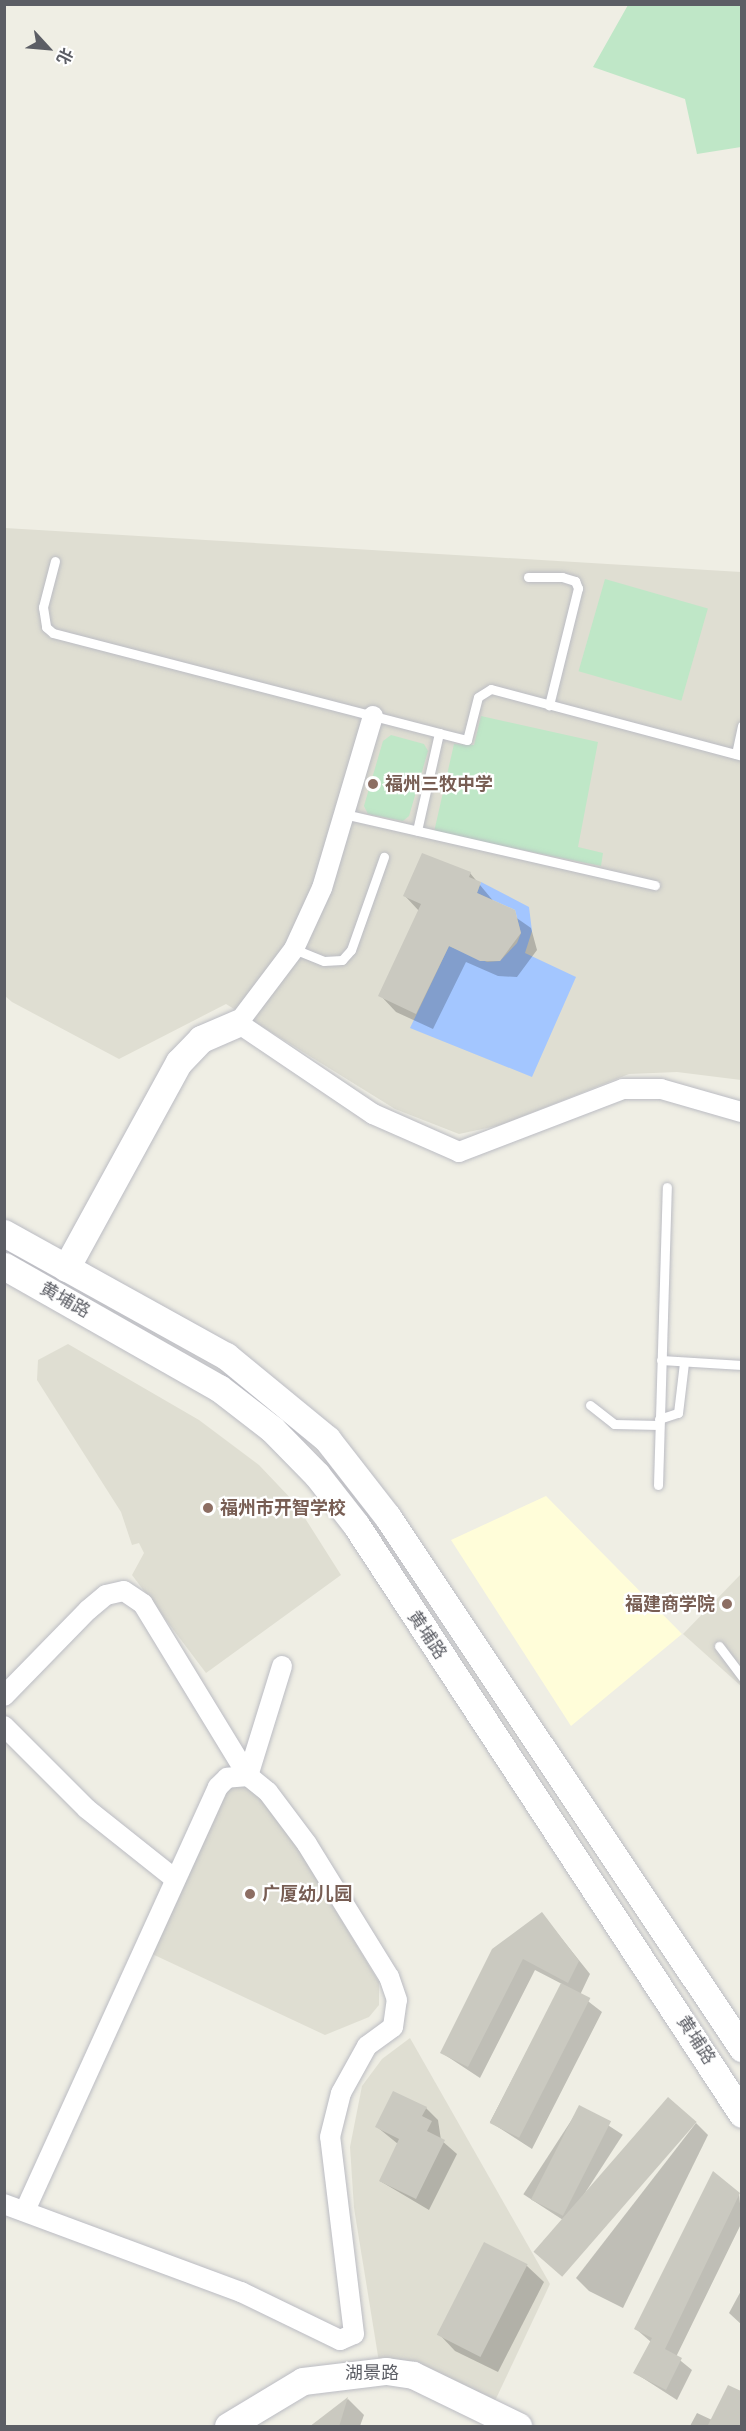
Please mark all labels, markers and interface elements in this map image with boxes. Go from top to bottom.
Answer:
north arrow [18,18,78,78]
text: 北 [53,45,77,67]
place label: 福州三牧中学 [385,773,493,795]
marker: 福州三牧中学 [366,777,380,791]
street label: 黄埔路 [36,1277,94,1323]
place label: 福州市开智学校 [220,1497,346,1519]
marker: 福州市开智学校 [201,1501,215,1515]
place label: 福建商学院 [625,1593,715,1615]
marker: 福建商学院 [720,1597,734,1611]
street label: 黄埔路 [403,1607,451,1663]
place label: 广厦幼儿园 [262,1883,352,1905]
marker: 广厦幼儿园 [243,1887,257,1901]
street label: 黄埔路 [672,2011,720,2069]
street label: 湖景路 [345,2362,399,2384]

